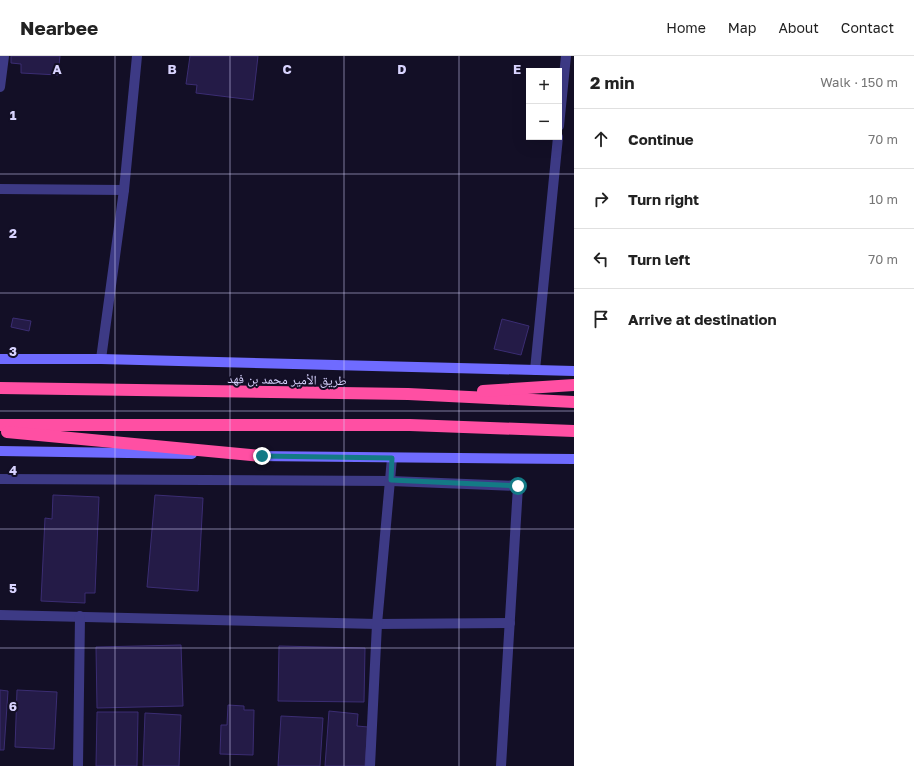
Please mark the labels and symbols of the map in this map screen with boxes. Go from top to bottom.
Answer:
text: A [52,61,62,77]
text: B [167,61,177,77]
text: C [282,61,292,77]
text: D [397,61,407,77]
text: E [513,61,521,77]
text: 1 [10,107,17,123]
text: 2 [9,225,17,241]
text: 3 [9,343,17,359]
street label: طريق الأمير محمد بن فهد [227,370,347,389]
route end [253,447,271,465]
text: 4 [9,462,17,478]
route start [509,477,527,495]
text: 5 [9,580,17,596]
text: 6 [9,698,17,714]

